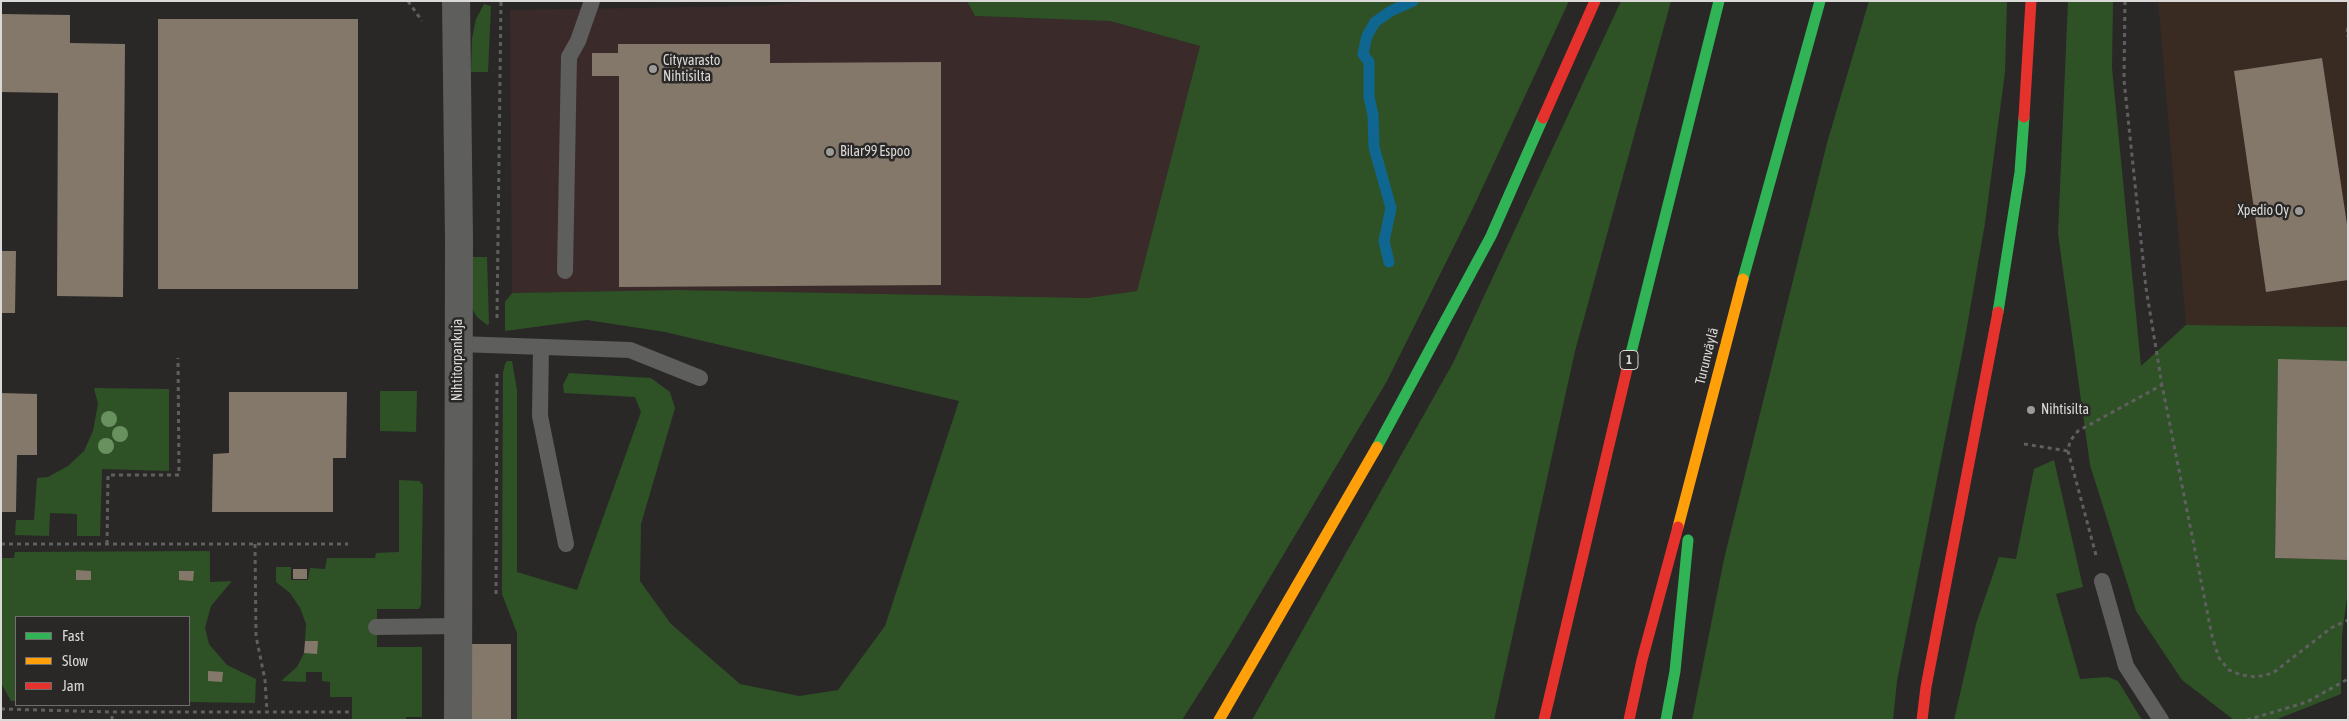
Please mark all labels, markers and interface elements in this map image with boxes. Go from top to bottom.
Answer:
place label: Cityvarasto Nihtisilta [663,53,720,85]
marker: Cityvarasto Nihtisilta [647,63,659,75]
place label: Bilar99 Espoo [840,144,910,160]
marker: Bilar99 Espoo [824,146,836,158]
place label: Xpedio Oy [2237,203,2289,219]
marker: Xpedio Oy [2293,205,2305,217]
street label: Nihtitorpankuja [450,319,466,401]
street label: Turunväylä [1692,326,1722,386]
road number: 1 [1620,350,1638,370]
place label: Nihtisilta [2041,402,2089,418]
marker: Nihtisilta [2025,404,2037,416]
legend [15,616,190,706]
text: Fast [62,627,84,644]
text: Slow [62,652,88,669]
text: Jam [62,677,85,694]

